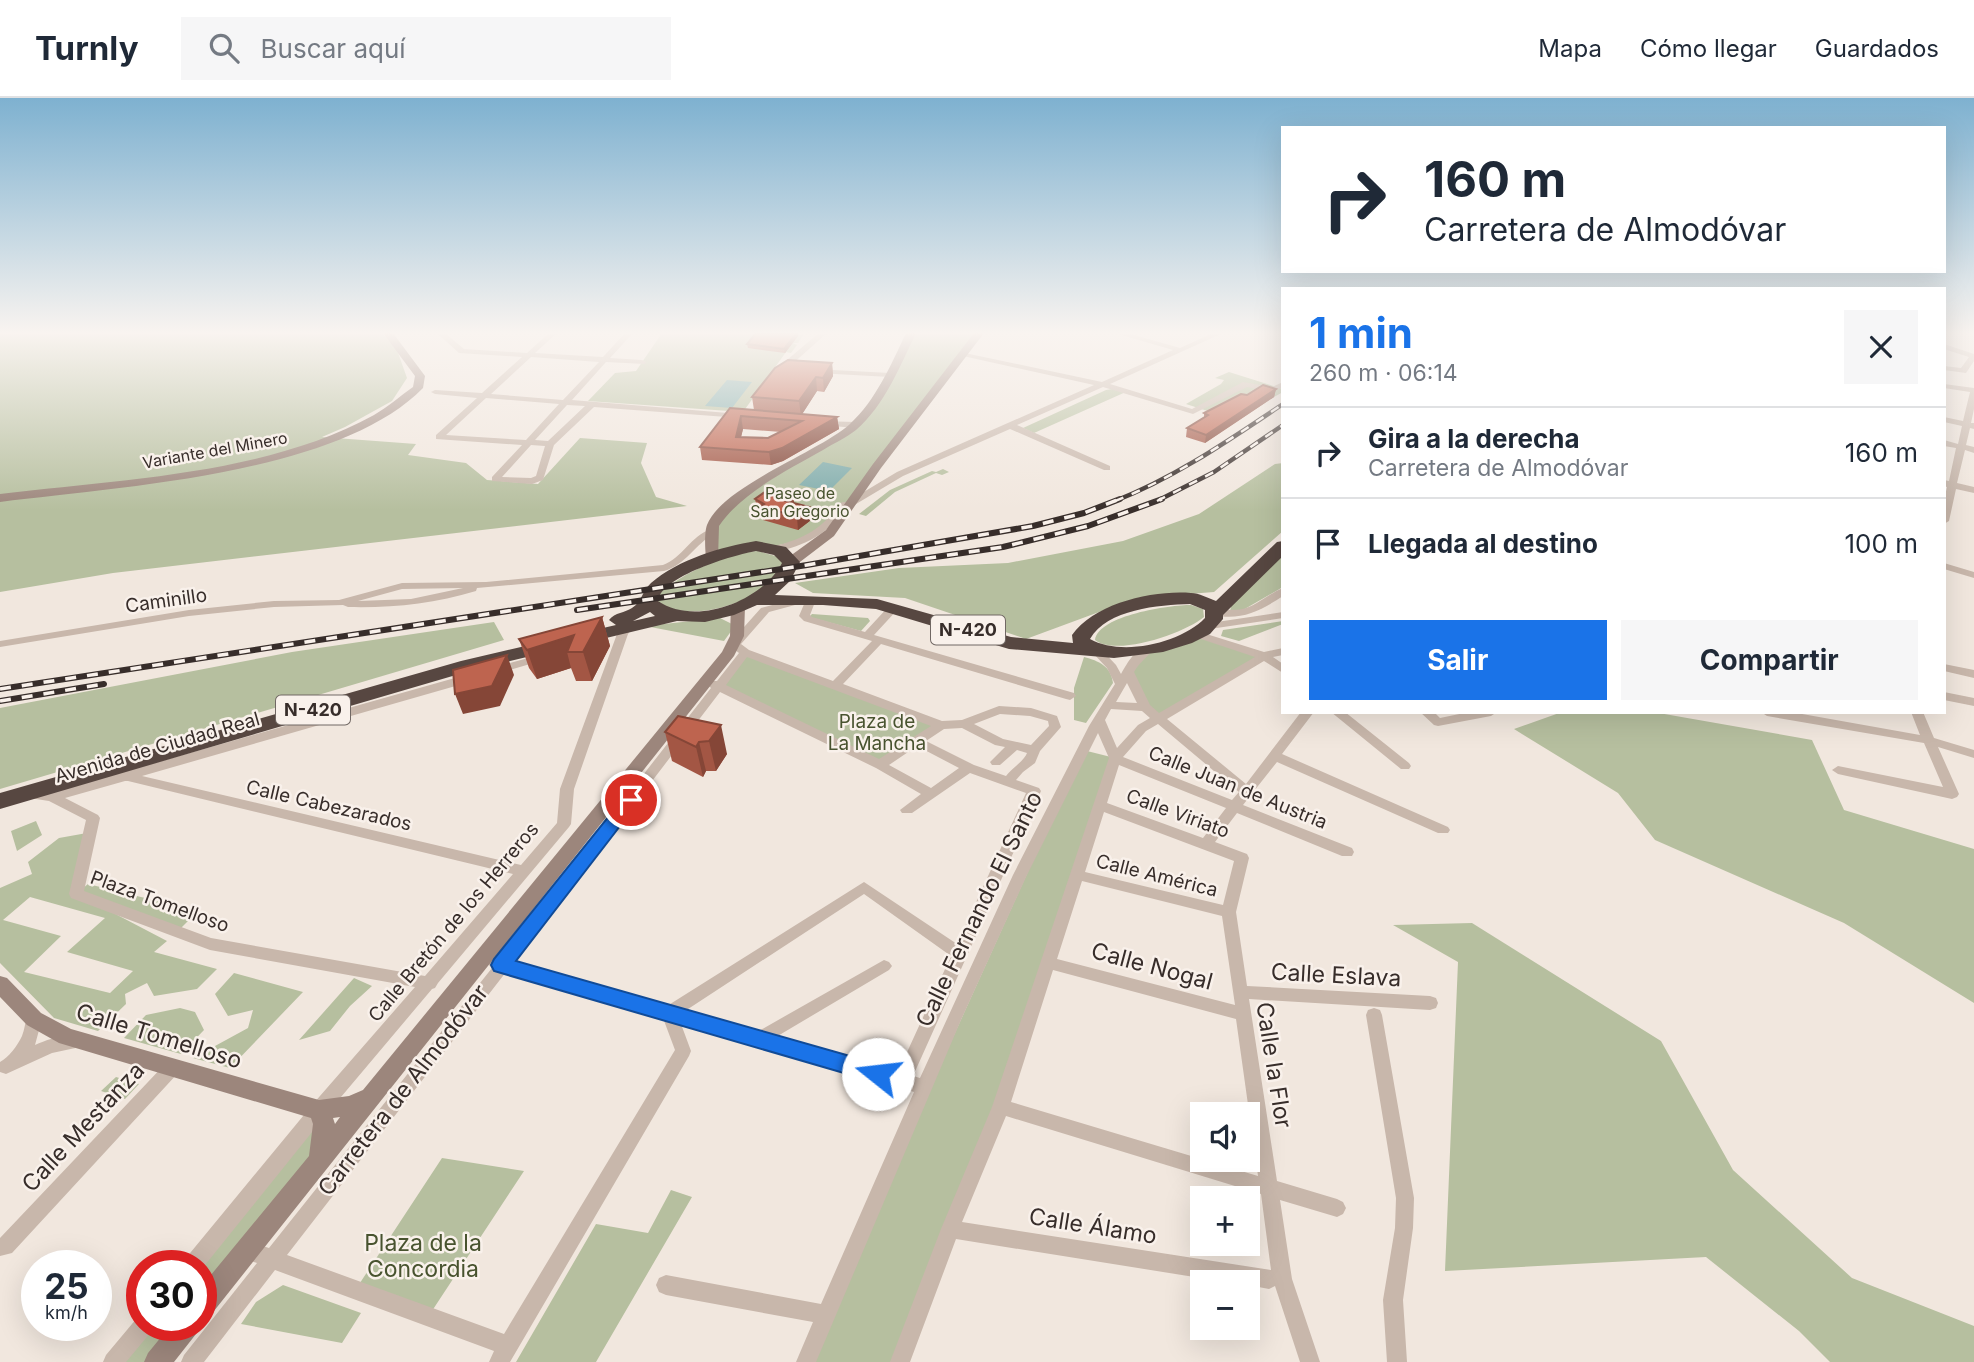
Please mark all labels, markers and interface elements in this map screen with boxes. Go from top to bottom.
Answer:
search box [181,17,671,80]
text: Turnly [35,28,139,68]
icon: search [205,29,243,67]
text: Buscar aquí [261,33,406,64]
text: Mapa [1538,34,1602,63]
text: Cómo llegar [1640,34,1777,63]
text: Guardados [1815,34,1939,63]
text: 160 m [1424,150,1566,209]
icon: right [1309,154,1400,245]
text: Carretera de Almodóvar [1424,210,1786,249]
text: 1 min [1309,307,1413,358]
button: close [1844,310,1918,384]
text: 260 m · 06:14 [1309,359,1458,387]
text: Gira a la derecha [1368,423,1580,454]
street label: Variante del Minero [141,427,289,473]
icon: right [1309,434,1347,472]
text: 160 m [1845,437,1918,468]
text: Carretera de Almodóvar [1368,454,1628,482]
park label: Paseo de San Gregorio [750,483,850,521]
icon: arrive [1309,525,1347,563]
text: Llegada al destino [1368,528,1598,559]
text: 100 m [1845,528,1918,559]
street label: Caminillo [124,583,208,618]
road number: N-420 [931,616,1005,644]
button: Salir [1309,620,1607,700]
button: Compartir [1621,620,1918,700]
road number: N-420 [276,696,350,724]
street label: Avenida de Ciudad Real [52,707,262,788]
park label: Plaza de La Mancha [828,710,926,755]
street label: Calle Juan de Austria [1145,741,1331,834]
pin [601,770,661,830]
street label: Calle Cabezarados [244,775,414,836]
icon: arrive [612,781,650,819]
street label: Calle Viriato [1123,784,1233,843]
street label: Calle Fernando El Santo [910,787,1048,1031]
street label: Calle Bretón de los Herreros [363,818,543,1027]
street label: Calle América [1094,849,1220,902]
street label: Plaza Tomelloso [87,866,232,937]
street label: Calle Nogal [1088,936,1216,996]
street label: Calle Eslava [1270,958,1402,992]
street label: Carretera de Almodóvar [312,979,494,1201]
street label: Calle Tomelloso [73,997,245,1075]
street label: Calle la Flor [1250,1000,1298,1130]
position arrow [841,1037,915,1111]
street label: Calle Mestanza [16,1056,150,1198]
map controls [1190,1102,1260,1340]
button: sound [1190,1102,1260,1172]
button: + [1190,1186,1260,1256]
street label: Calle Álamo [1027,1202,1159,1250]
park label: Plaza de la Concordia [364,1229,482,1283]
speed limit sign: 30 [126,1250,217,1341]
text: 25 [44,1265,89,1307]
button: − [1190,1270,1260,1340]
text: km/h [45,1302,88,1323]

